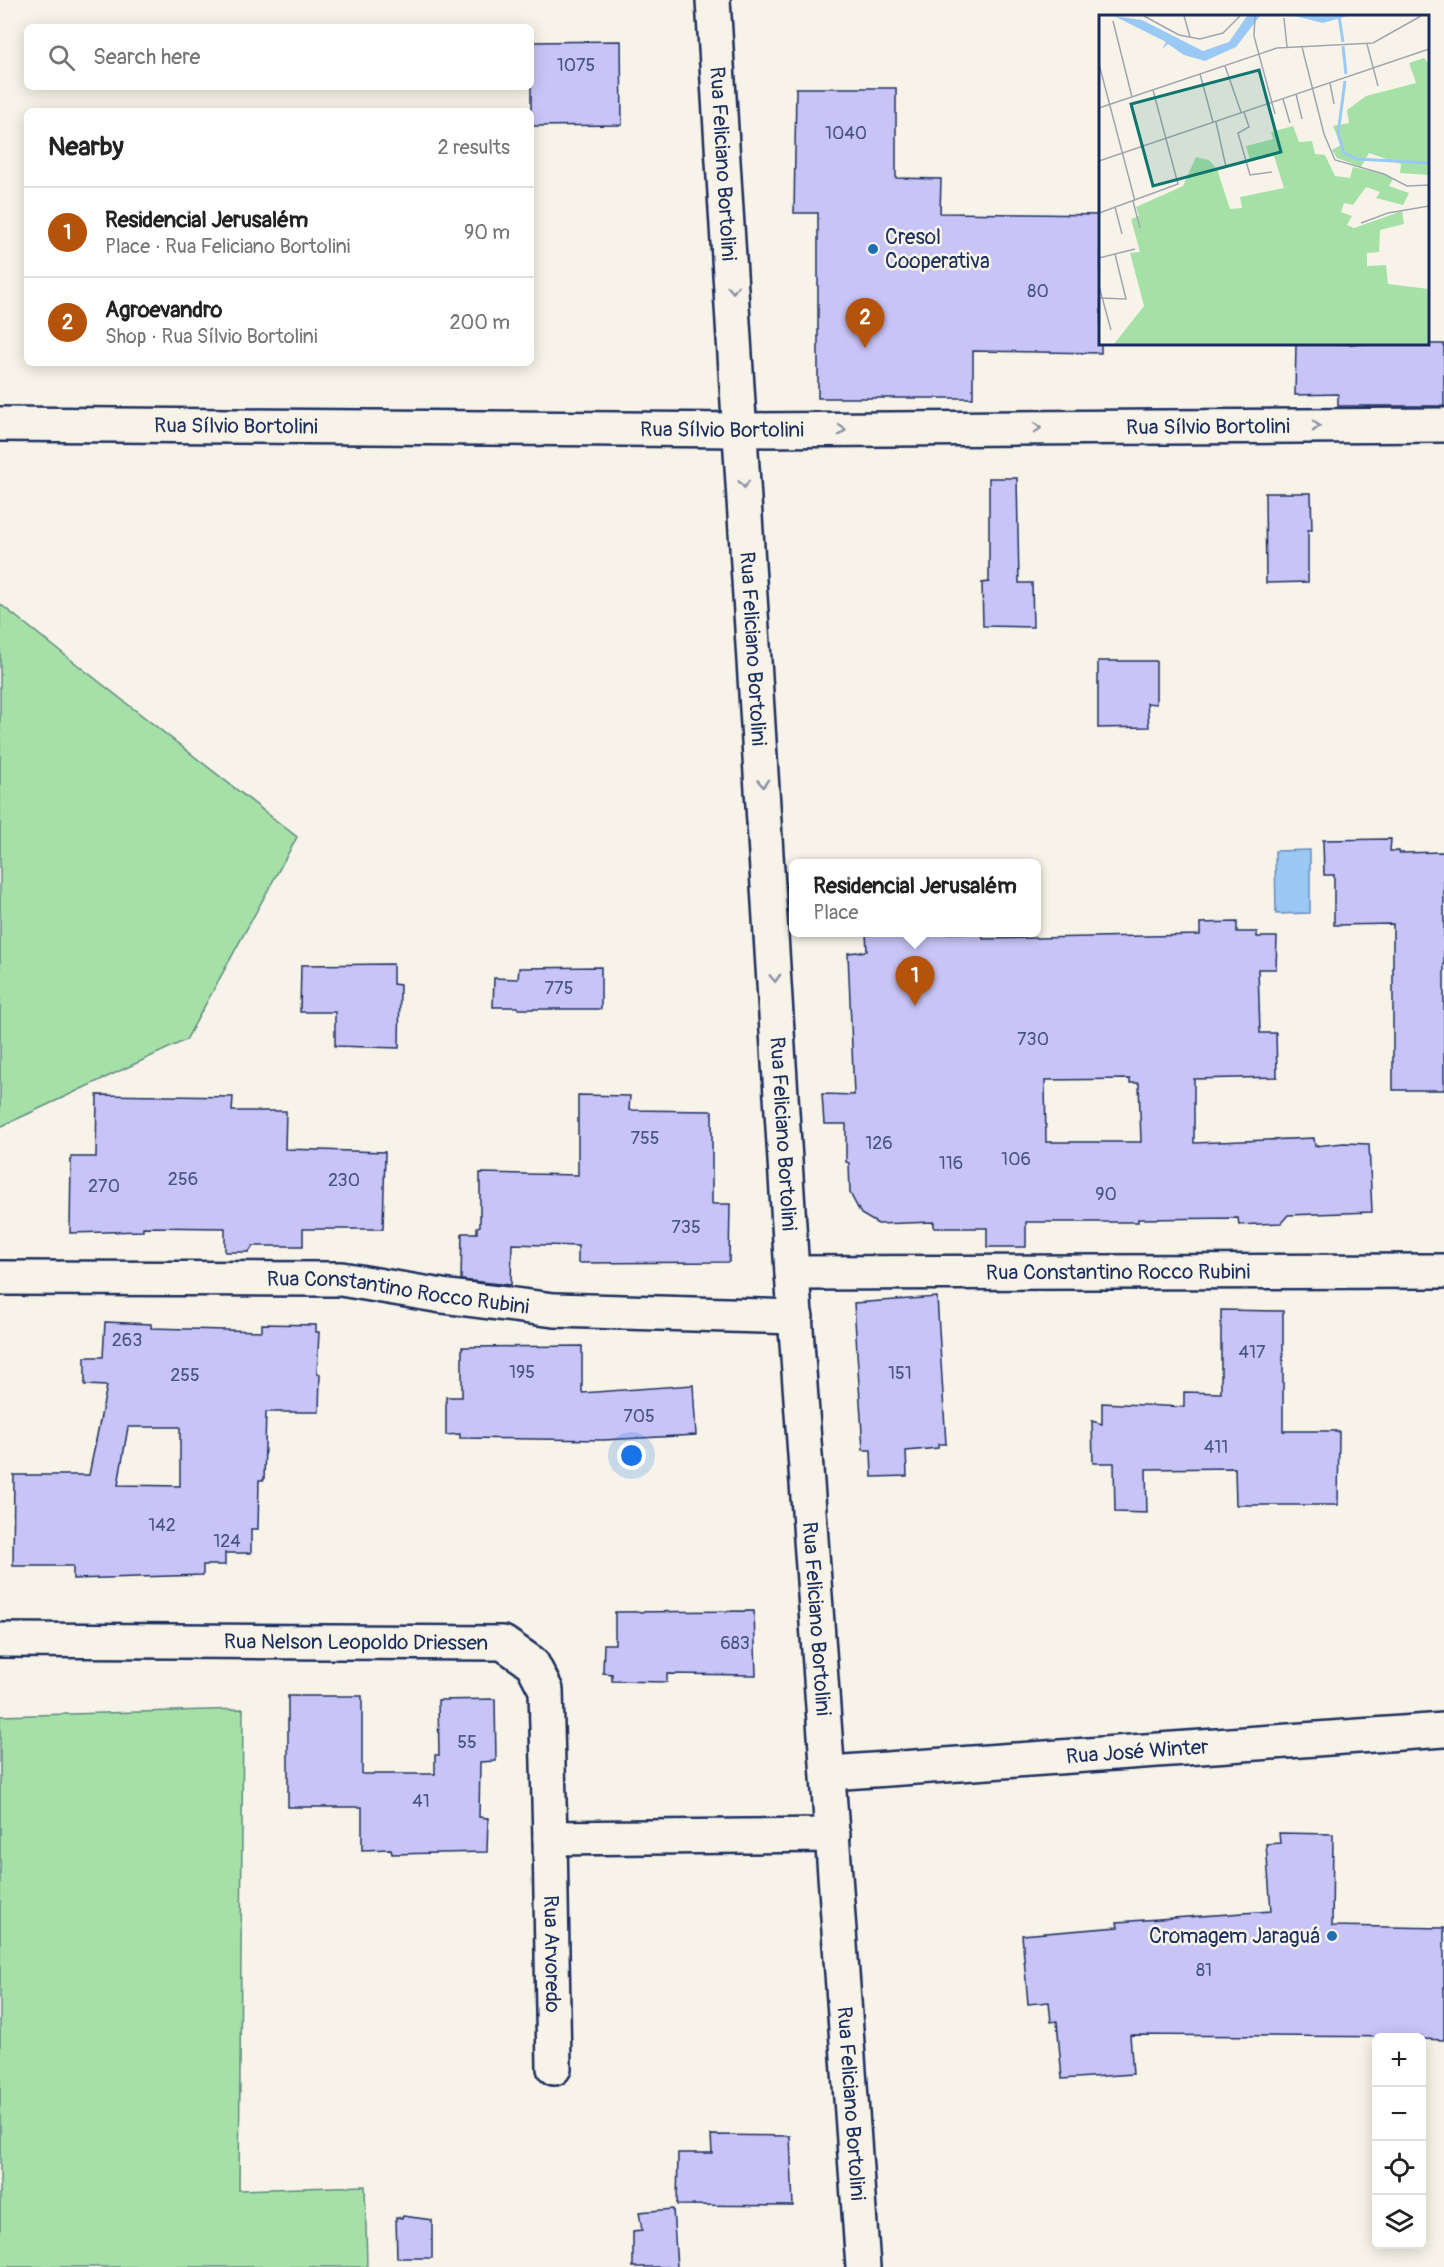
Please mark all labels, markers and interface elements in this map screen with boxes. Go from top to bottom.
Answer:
inset map [1099,15,1429,345]
search box [24,24,534,90]
icon: search [45,41,78,74]
text: Search here [93,43,200,71]
house number: 1075 [557,54,595,77]
street label: Rua Feliciano Bortolini [704,66,743,262]
house number: 1040 [825,122,867,145]
text: Nearby [48,131,124,163]
text: 2 results [438,135,510,160]
text: Residencial Jerusalém [105,206,308,234]
text: 1 [64,220,71,245]
text: 90 m [464,220,510,245]
place label: Cresol Cooperativa [885,224,990,275]
text: Place · Rua Feliciano Bortolini [105,234,350,259]
marker: Cresol Cooperativa [866,242,880,256]
house number: 80 [1027,280,1049,303]
one-way arrow [726,284,739,293]
text: Agroevandro [105,296,222,324]
pin: 2 [846,298,884,348]
text: 2 [62,310,73,335]
text: 200 m [449,310,510,335]
text: Shop · Rua Sílvio Bortolini [105,324,318,349]
street label: Rua Sílvio Bortolini [154,412,318,440]
street label: Rua Sílvio Bortolini [1126,413,1290,441]
street label: Rua Sílvio Bortolini [640,416,804,444]
one-way arrow [1311,420,1320,432]
one-way arrow [1032,422,1041,434]
one-way arrow [837,424,846,436]
one-way arrow [738,479,751,488]
street label: Rua Feliciano Bortolini [734,551,773,747]
one-way arrow [756,778,769,787]
popup [789,859,1041,937]
text: Residencial Jerusalém [813,872,1017,900]
text: Place [813,900,858,925]
pin: 1 [896,956,934,1006]
one-way arrow [768,973,781,982]
house number: 775 [545,977,573,1000]
house number: 730 [1017,1028,1049,1051]
street label: Rua Feliciano Bortolini [764,1036,803,1232]
house number: 755 [630,1127,660,1150]
house number: 126 [865,1132,893,1155]
house number: 106 [1001,1148,1031,1171]
house number: 116 [939,1152,963,1175]
house number: 256 [168,1168,198,1191]
house number: 230 [328,1169,360,1192]
house number: 270 [88,1175,120,1198]
house number: 90 [1095,1183,1117,1206]
house number: 735 [671,1216,701,1239]
street label: Rua Constantino Rocco Rubini [986,1258,1250,1286]
street label: Rua Constantino Rocco Rubini [267,1265,531,1320]
house number: 263 [112,1329,142,1352]
house number: 417 [1239,1341,1266,1364]
house number: 195 [509,1361,535,1384]
house number: 151 [888,1362,912,1385]
house number: 255 [170,1364,200,1387]
house number: 705 [623,1405,655,1428]
house number: 411 [1204,1436,1228,1459]
your location [617,1441,646,1470]
house number: 142 [148,1514,176,1537]
street label: Rua Feliciano Bortolini [796,1521,837,1717]
house number: 124 [213,1530,241,1553]
street label: Rua Nelson Leopoldo Driessen [224,1628,488,1656]
house number: 683 [720,1632,750,1655]
house number: 55 [457,1731,477,1754]
street label: Rua José Winter [1065,1733,1210,1770]
house number: 41 [412,1790,430,1813]
street label: Rua Arvoredo [537,1895,567,2013]
place label: Cromagem Jaraguá [1149,1923,1320,1950]
marker: Cromagem Jaraguá [1325,1929,1339,1943]
house number: 81 [1196,1959,1212,1982]
street label: Rua Feliciano Bortolini [831,2005,872,2202]
map controls [1372,2033,1426,2249]
button: + [1372,2033,1426,2087]
button: − [1372,2087,1426,2141]
button: locate [1372,2141,1426,2195]
button: layers [1372,2195,1426,2249]

